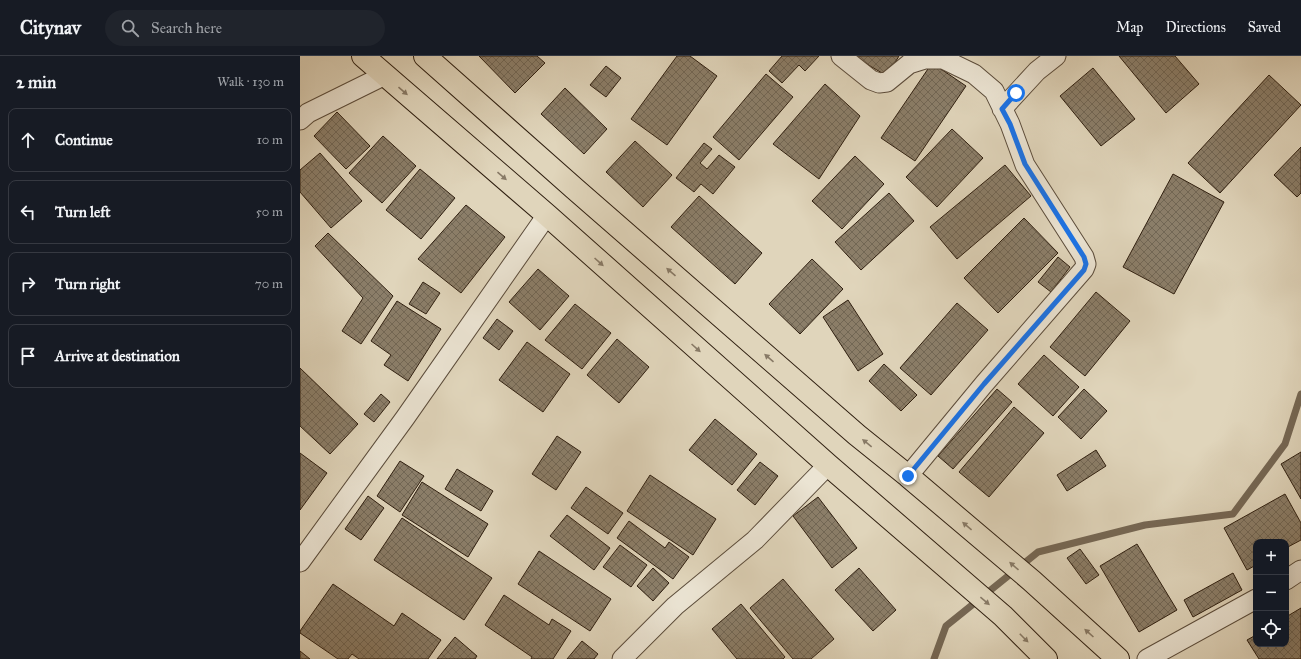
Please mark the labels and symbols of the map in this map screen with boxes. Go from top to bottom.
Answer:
route start [1007,84,1025,102]
one-way arrow [398,86,409,95]
one-way arrow [496,171,507,180]
one-way arrow [594,257,605,266]
one-way arrow [666,268,676,277]
one-way arrow [692,343,701,352]
one-way arrow [764,353,774,363]
one-way arrow [862,439,873,447]
route end [899,467,917,485]
one-way arrow [962,521,973,530]
one-way arrow [1010,562,1019,571]
one-way arrow [980,597,990,606]
one-way arrow [1084,628,1094,637]
one-way arrow [1019,633,1029,643]

